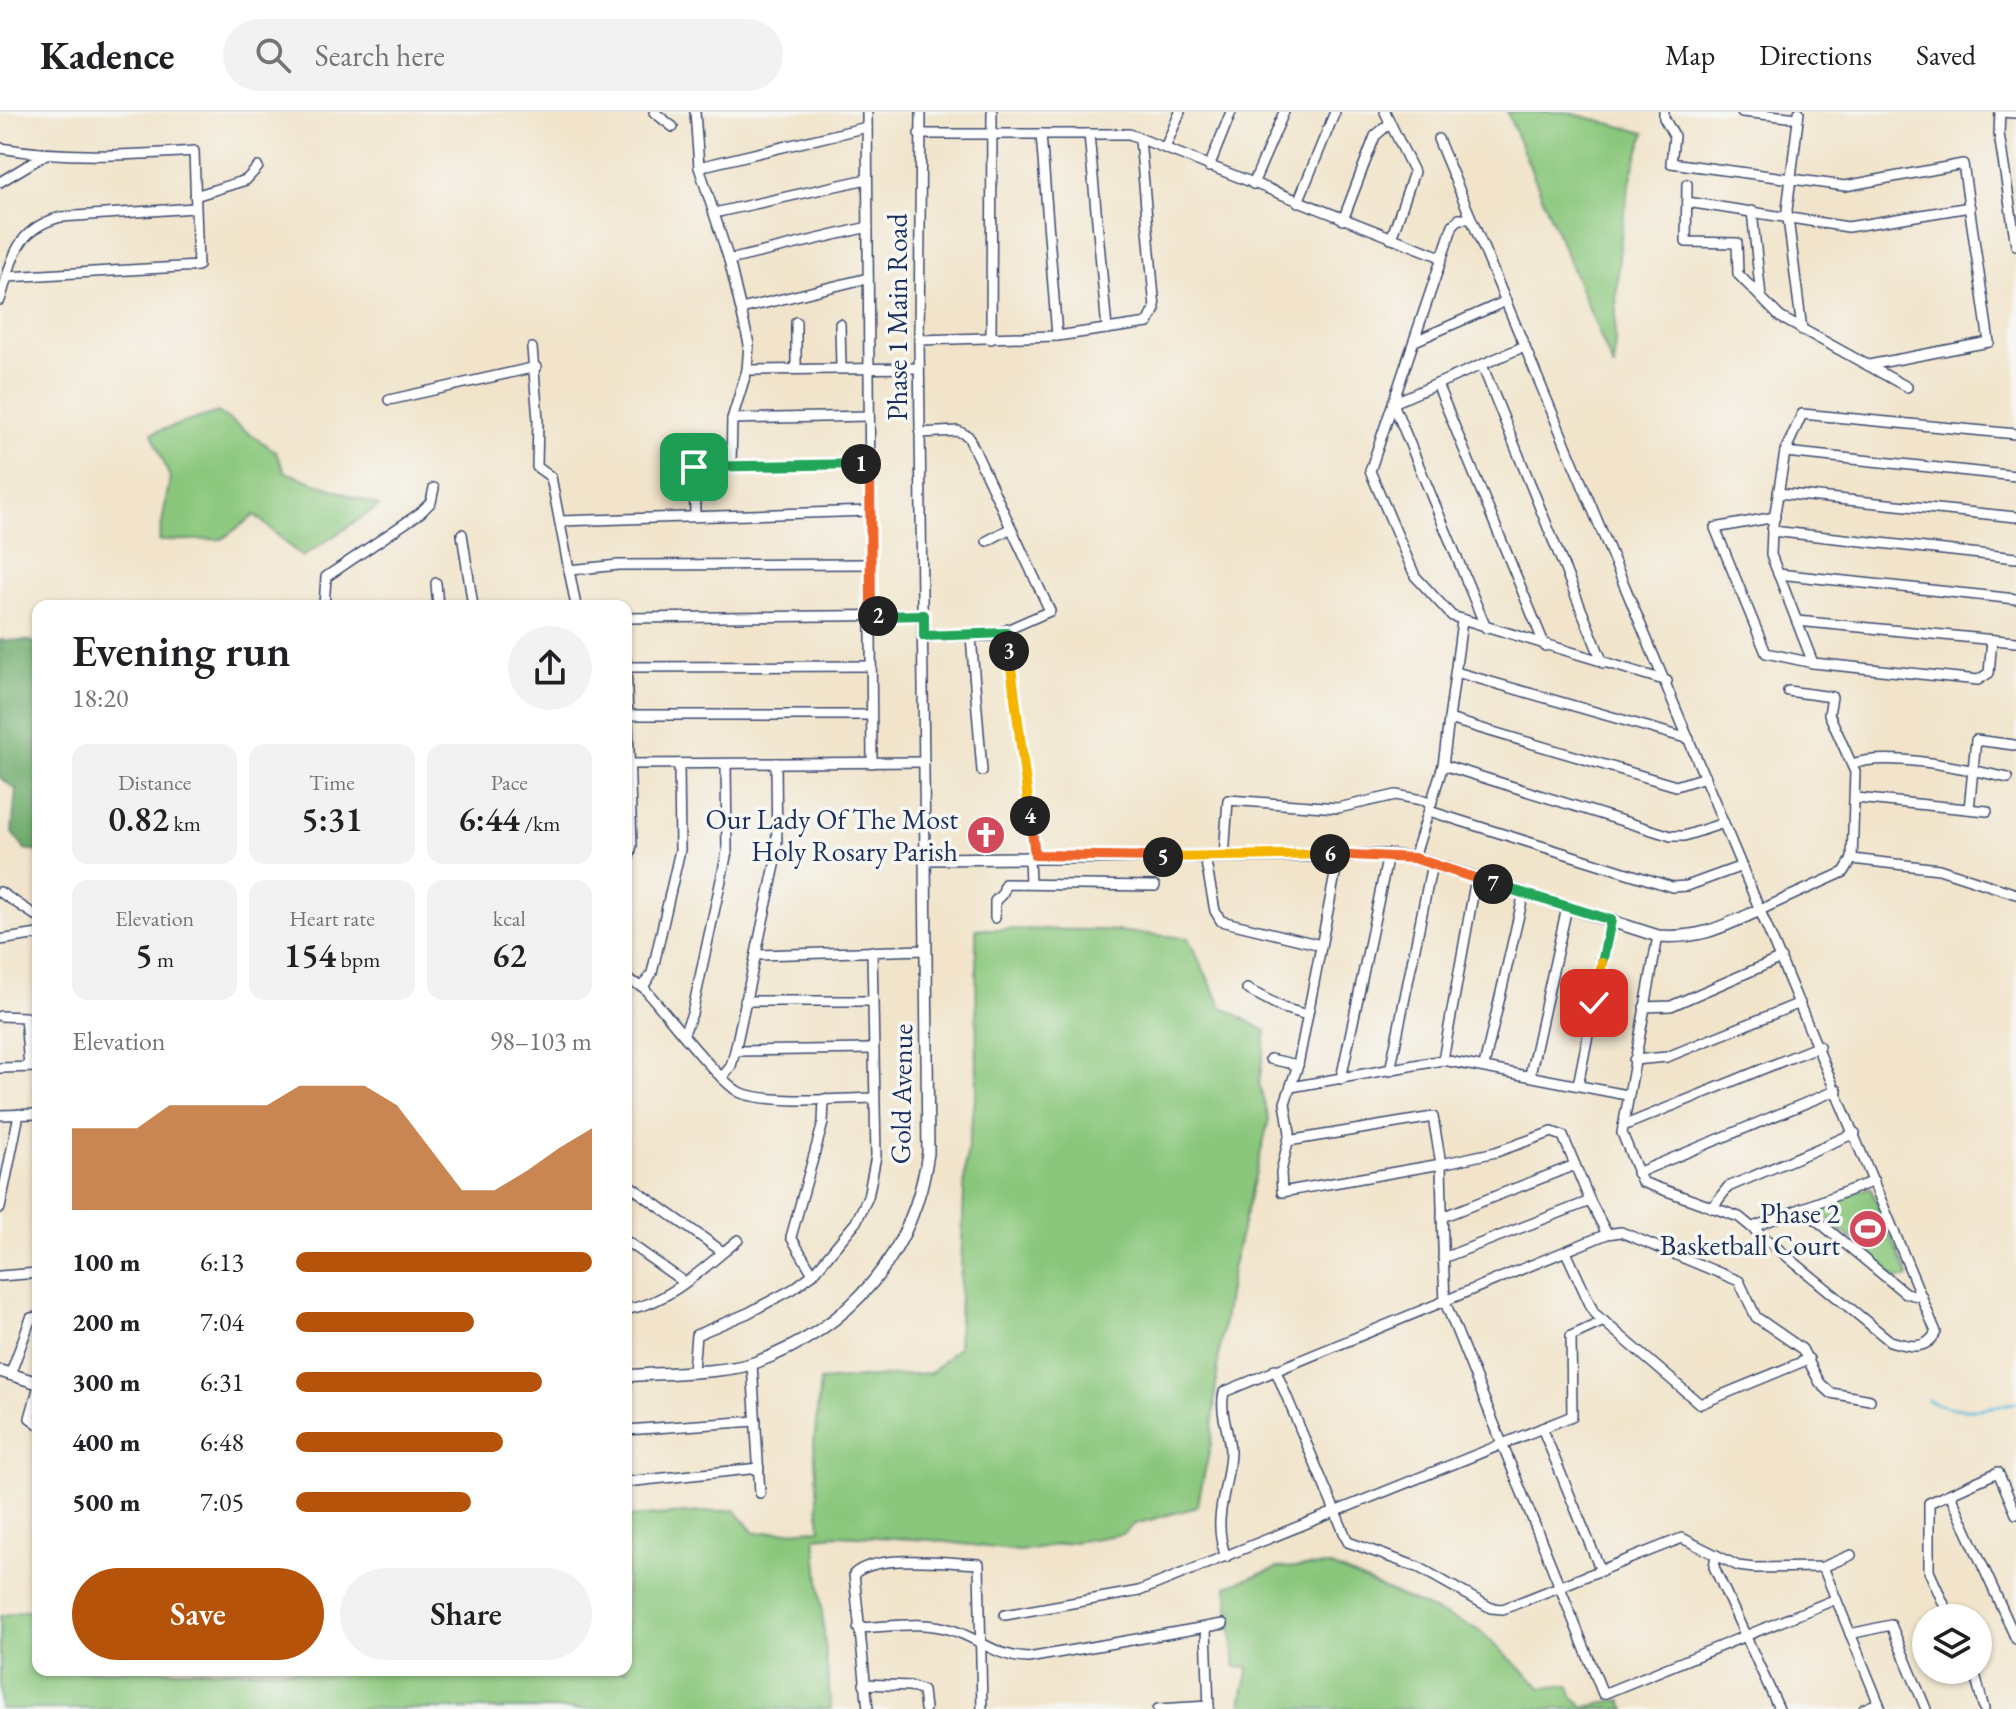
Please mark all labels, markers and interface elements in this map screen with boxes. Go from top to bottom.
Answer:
search box [223,19,783,91]
text: Kadence [40,31,175,80]
icon: search [251,33,295,77]
text: Search here [315,36,445,75]
text: Map [1665,37,1715,73]
text: Directions [1759,37,1872,73]
text: Saved [1916,37,1976,73]
street label: Phase 1 Main Road [879,212,915,421]
pin [660,433,728,501]
pin: 1 [841,444,881,484]
icon: arrive [672,445,716,489]
text: 1 [855,449,867,478]
pin: 2 [858,596,898,636]
text: 2 [872,601,884,630]
text: Evening run [72,622,291,679]
button: share [508,626,592,710]
pin: 3 [989,631,1029,671]
text: 3 [1003,636,1015,665]
text: 18:20 [72,681,128,715]
text: Distance [118,768,191,797]
text: Time [309,768,355,797]
text: Pace [491,768,528,797]
pin: 4 [1010,796,1050,836]
text: 0.82 [108,797,169,841]
text: 5:31 [301,797,363,841]
text: 6:44 [458,797,520,841]
place label: Our Lady Of The Most Holy Rosary Parish [705,801,958,869]
text: 4 [1024,801,1036,830]
text: km [169,809,201,838]
text: /km [520,809,560,838]
church icon: Our Lady Of The Most Holy Rosary Parish [965,814,1007,856]
pin: 6 [1310,834,1350,874]
pin: 5 [1143,837,1183,877]
text: 6 [1324,839,1336,868]
text: 5 [1157,842,1169,871]
pin: 7 [1473,864,1513,904]
text: 7 [1487,869,1499,898]
text: Elevation [115,904,194,933]
text: Heart rate [289,904,375,933]
text: kcal [493,904,526,933]
text: 5 [135,933,153,977]
text: 154 [284,933,336,977]
text: 62 [492,933,527,977]
text: m [153,945,174,974]
text: bpm [336,945,380,974]
pin [1560,969,1628,1037]
icon: check [1572,981,1616,1025]
street label: Gold Avenue [882,1023,920,1165]
text: Elevation [72,1024,166,1058]
text: 98–103 m [490,1024,592,1058]
place label: Phase 2 Basketball Court [1660,1195,1841,1263]
sports icon: Phase 2 Basketball Court [1847,1208,1889,1250]
text: 100 m [72,1245,140,1279]
text: 6:13 [200,1245,244,1279]
text: 200 m [72,1305,140,1339]
text: 7:04 [200,1305,244,1339]
text: 300 m [72,1365,140,1399]
text: 6:31 [200,1365,244,1399]
text: 400 m [72,1425,140,1459]
text: 6:48 [200,1425,244,1459]
text: 500 m [72,1485,140,1519]
text: 7:05 [200,1485,244,1519]
button: Save [72,1568,324,1660]
button: Share [340,1568,592,1660]
map controls [1912,1604,1992,1684]
button: layers [1912,1604,1992,1684]

